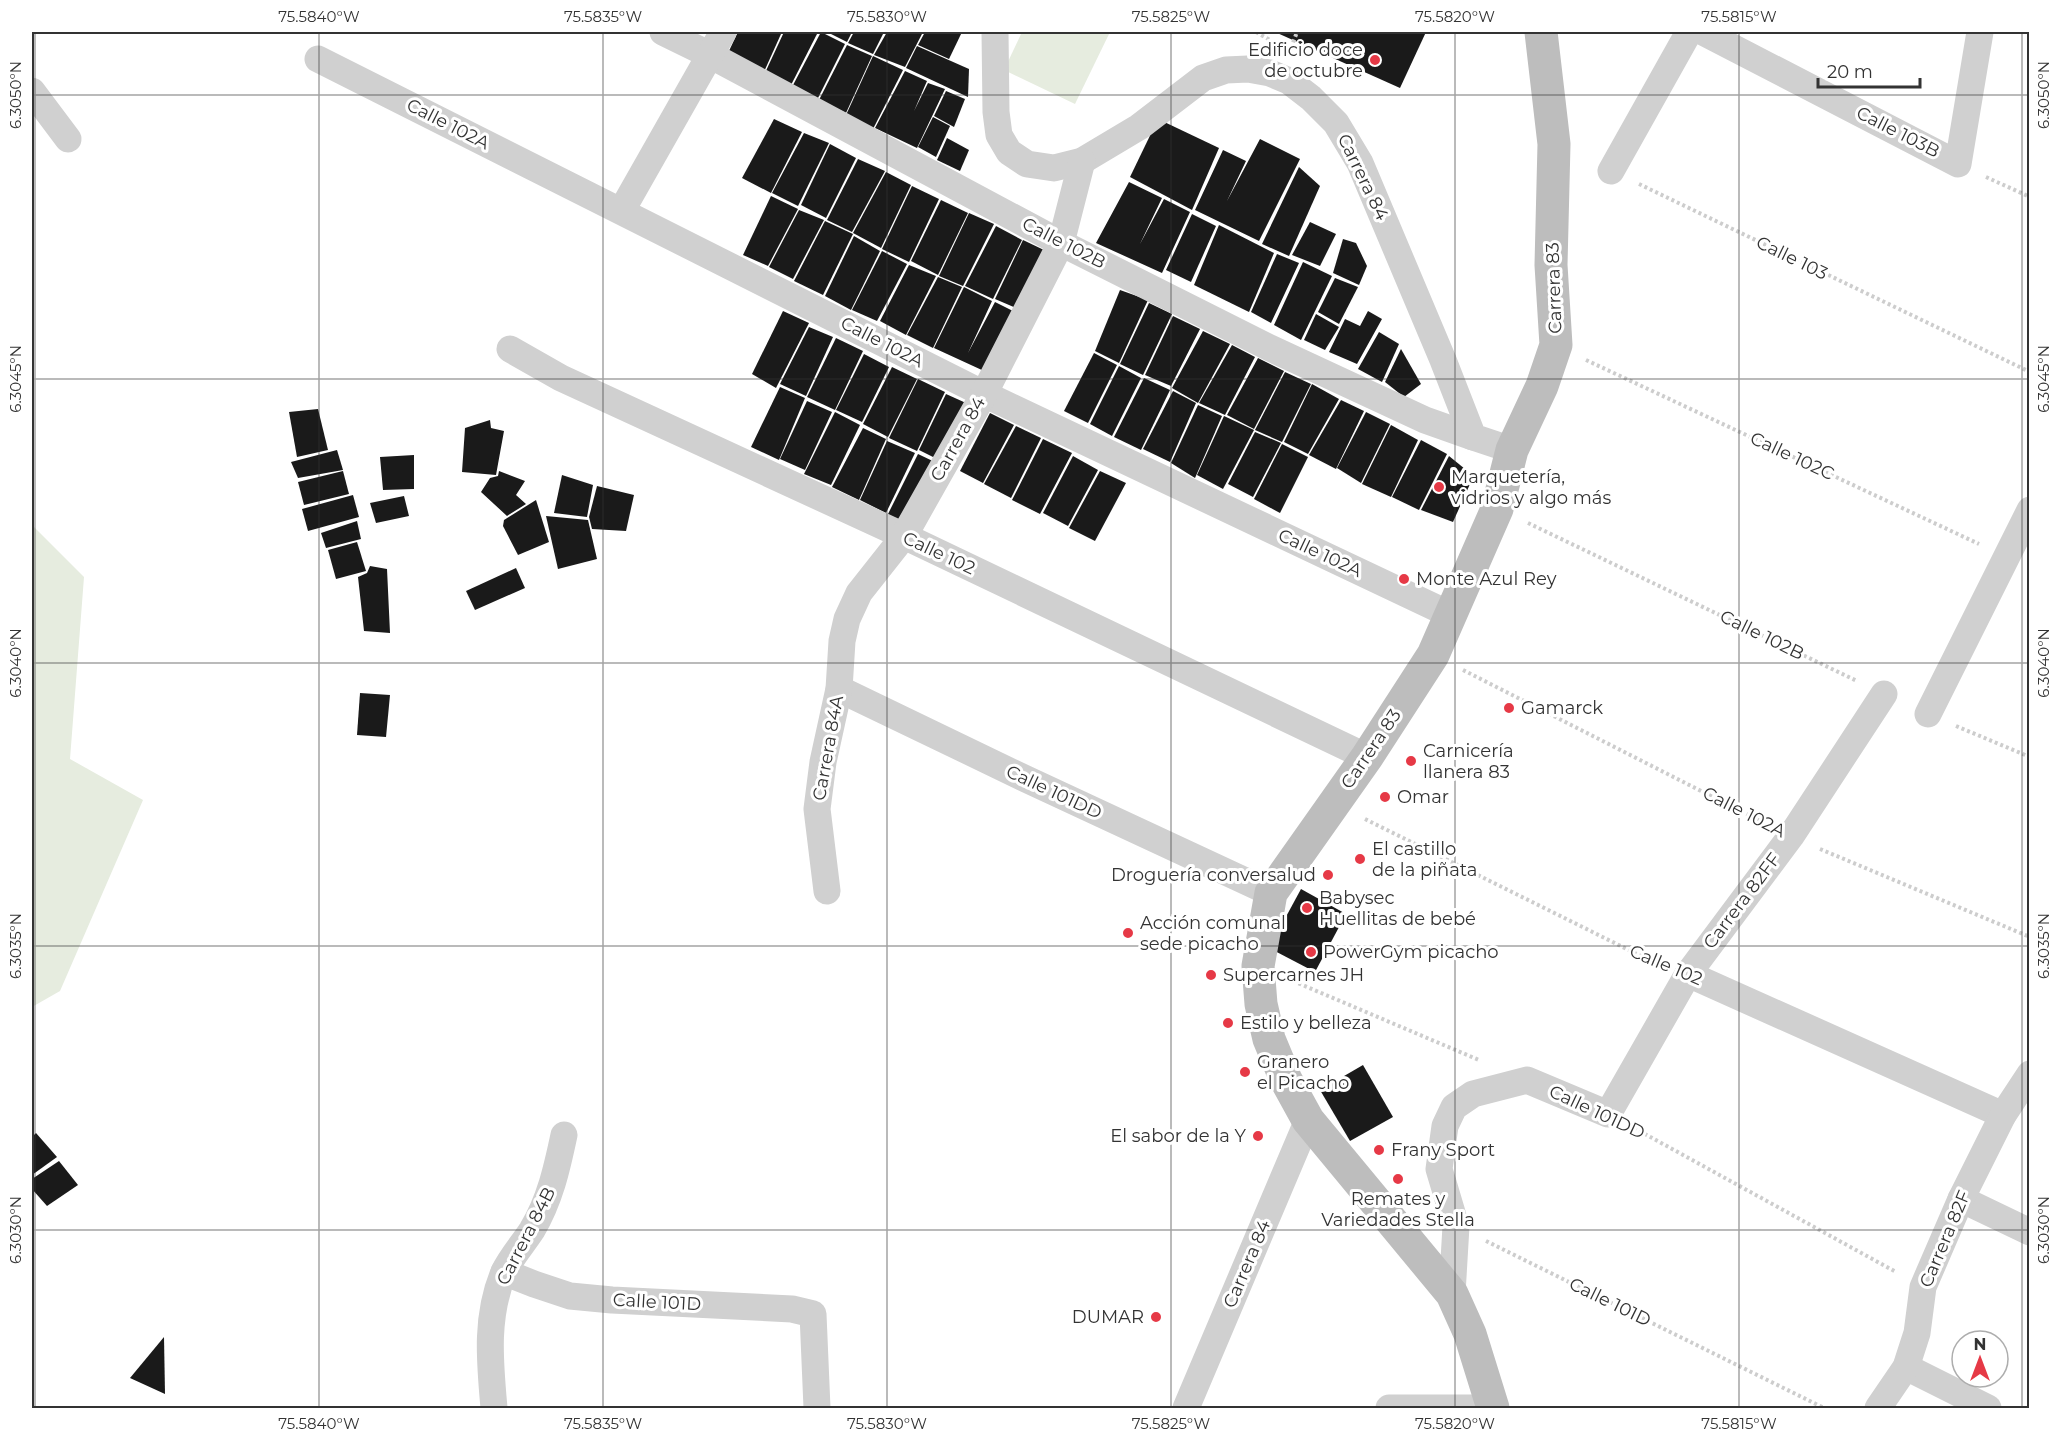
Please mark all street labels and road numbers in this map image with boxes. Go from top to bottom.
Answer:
street label: Calle 102A [403,94,493,154]
street label: Calle 103B [1853,102,1943,162]
street label: Carrera 84 [1333,130,1393,224]
street label: Calle 102B [1019,213,1109,273]
street label: Calle 103 [1753,231,1831,285]
street label: Carrera 83 [1541,242,1567,334]
street label: Calle 102A [837,312,927,372]
street label: Carrera 84 [926,393,990,485]
street label: Calle 102C [1747,427,1838,485]
street label: Calle 102A [1275,524,1366,582]
street label: Calle 102 [899,527,979,579]
street label: Calle 102B [1716,605,1808,665]
street label: Carrera 84A [808,694,848,802]
street label: Carrera 83 [1336,705,1406,793]
street label: Calle 101DD [1003,760,1105,824]
street label: Calle 102A [1699,782,1789,842]
street label: Carrera 82FF [1699,849,1785,953]
street label: Calle 102 [1626,940,1706,990]
street label: Calle 101DD [1546,1080,1648,1144]
street label: Carrera 84B [492,1183,560,1289]
street label: Carrera 82F [1915,1187,1975,1291]
street label: Carrera 84 [1219,1217,1275,1311]
street label: Calle 101D [1565,1273,1655,1331]
street label: Calle 101D [612,1289,702,1315]

